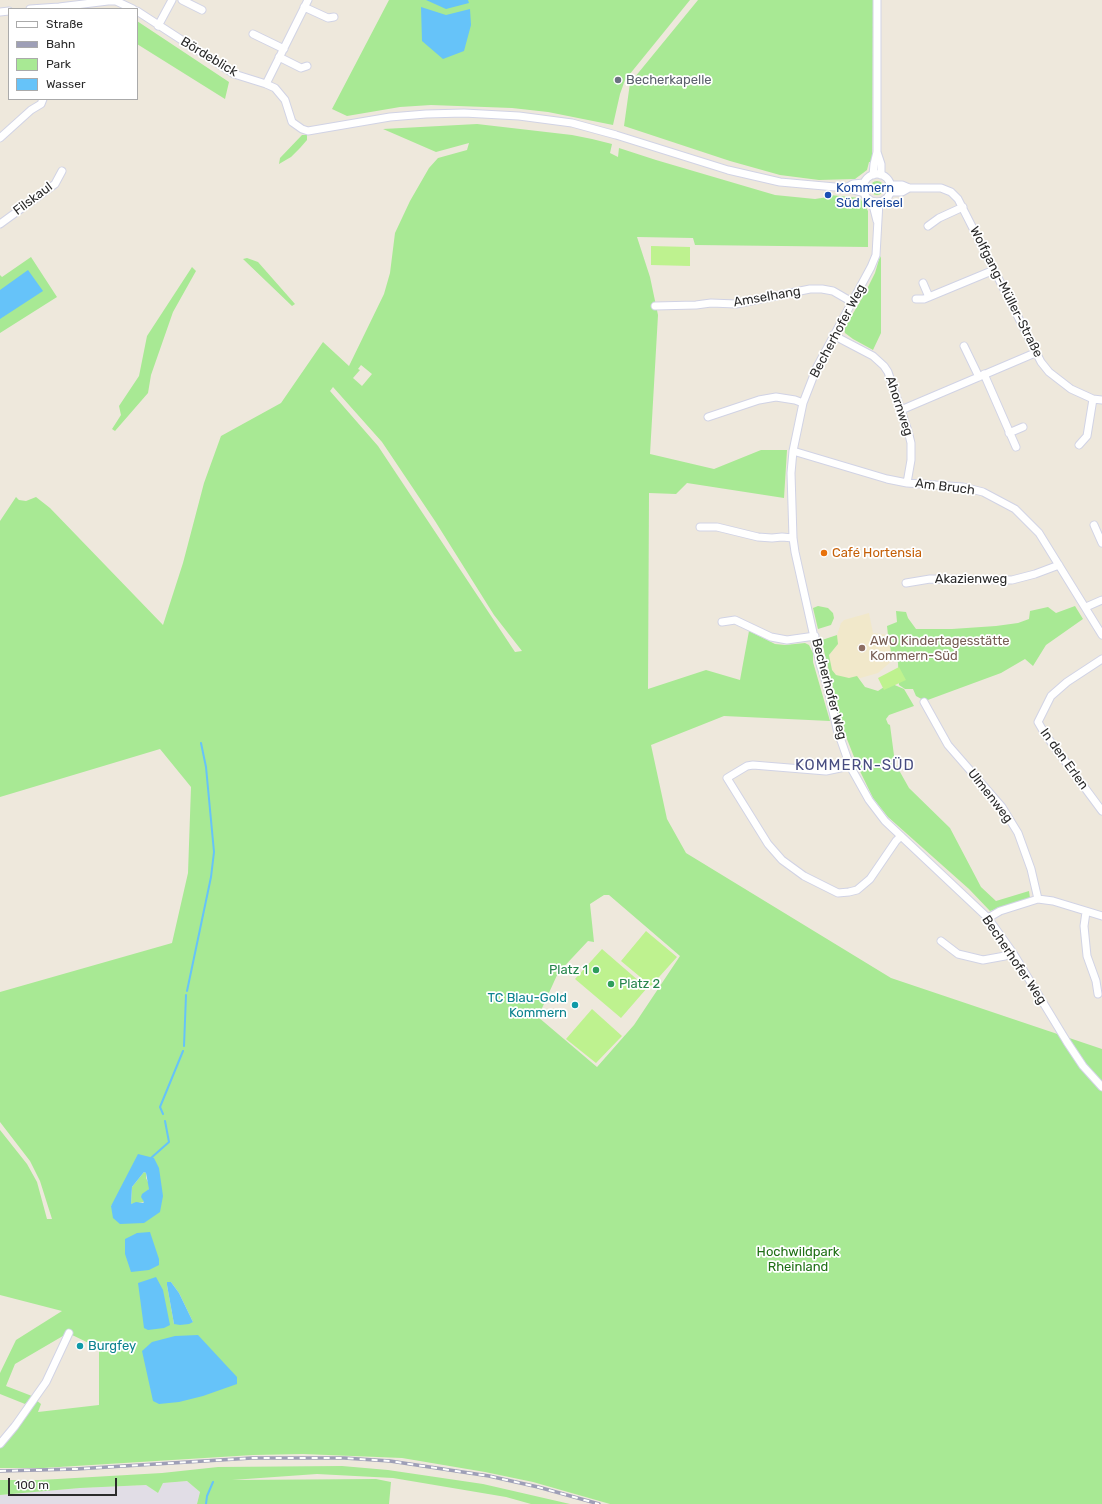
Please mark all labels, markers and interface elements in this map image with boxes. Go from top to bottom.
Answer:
legend [8,8,138,100]
text: Straße [46,17,83,31]
street label: Bördeblick [178,34,240,80]
text: Bahn [46,37,75,51]
text: Park [46,57,71,71]
place label: Becherkapelle [626,72,712,88]
marker: Becherkapelle [613,75,623,85]
text: Wasser [46,77,86,91]
street label: Filskaul [10,179,56,219]
place label: Kommern Süd Kreisel [836,180,903,211]
marker: Kommern Süd Kreisel [823,190,833,200]
street label: Wolfgang-Müller-Straße [966,224,1046,360]
street label: Becherhofer Weg [807,281,869,381]
street label: Amselhang [732,283,802,311]
street label: Ahornweg [882,374,916,438]
street label: Am Bruch [914,476,976,498]
place label: Café Hortensia [832,545,922,561]
marker: Café Hortensia [819,548,829,558]
street label: Akazienweg [935,571,1007,587]
place label: AWO Kindertagesstätte Kommern-Süd [870,633,1010,664]
street label: Becherhofer Weg [808,637,850,741]
marker: AWO Kindertagesstätte Kommern-Süd [857,643,867,653]
street label: In den Erlen [1037,725,1091,793]
district label: KOMMERN-SÜD [795,757,915,775]
street label: Ulmenweg [964,766,1016,826]
street label: Becherhofer Weg [978,913,1050,1007]
place label: Platz 1 [549,962,588,978]
marker: Platz 1 [591,965,601,975]
place label: Platz 2 [619,976,660,992]
marker: Platz 2 [606,979,616,989]
place label: TC Blau-Gold Kommern [487,990,567,1021]
marker: TC Blau-Gold Kommern [570,1000,580,1010]
park label: Hochwildpark Rheinland [757,1244,839,1275]
place label: Burgfey [88,1338,136,1354]
marker: Burgfey [75,1341,85,1351]
scale bar [10,1470,119,1496]
text: 100 m [15,1478,49,1492]

